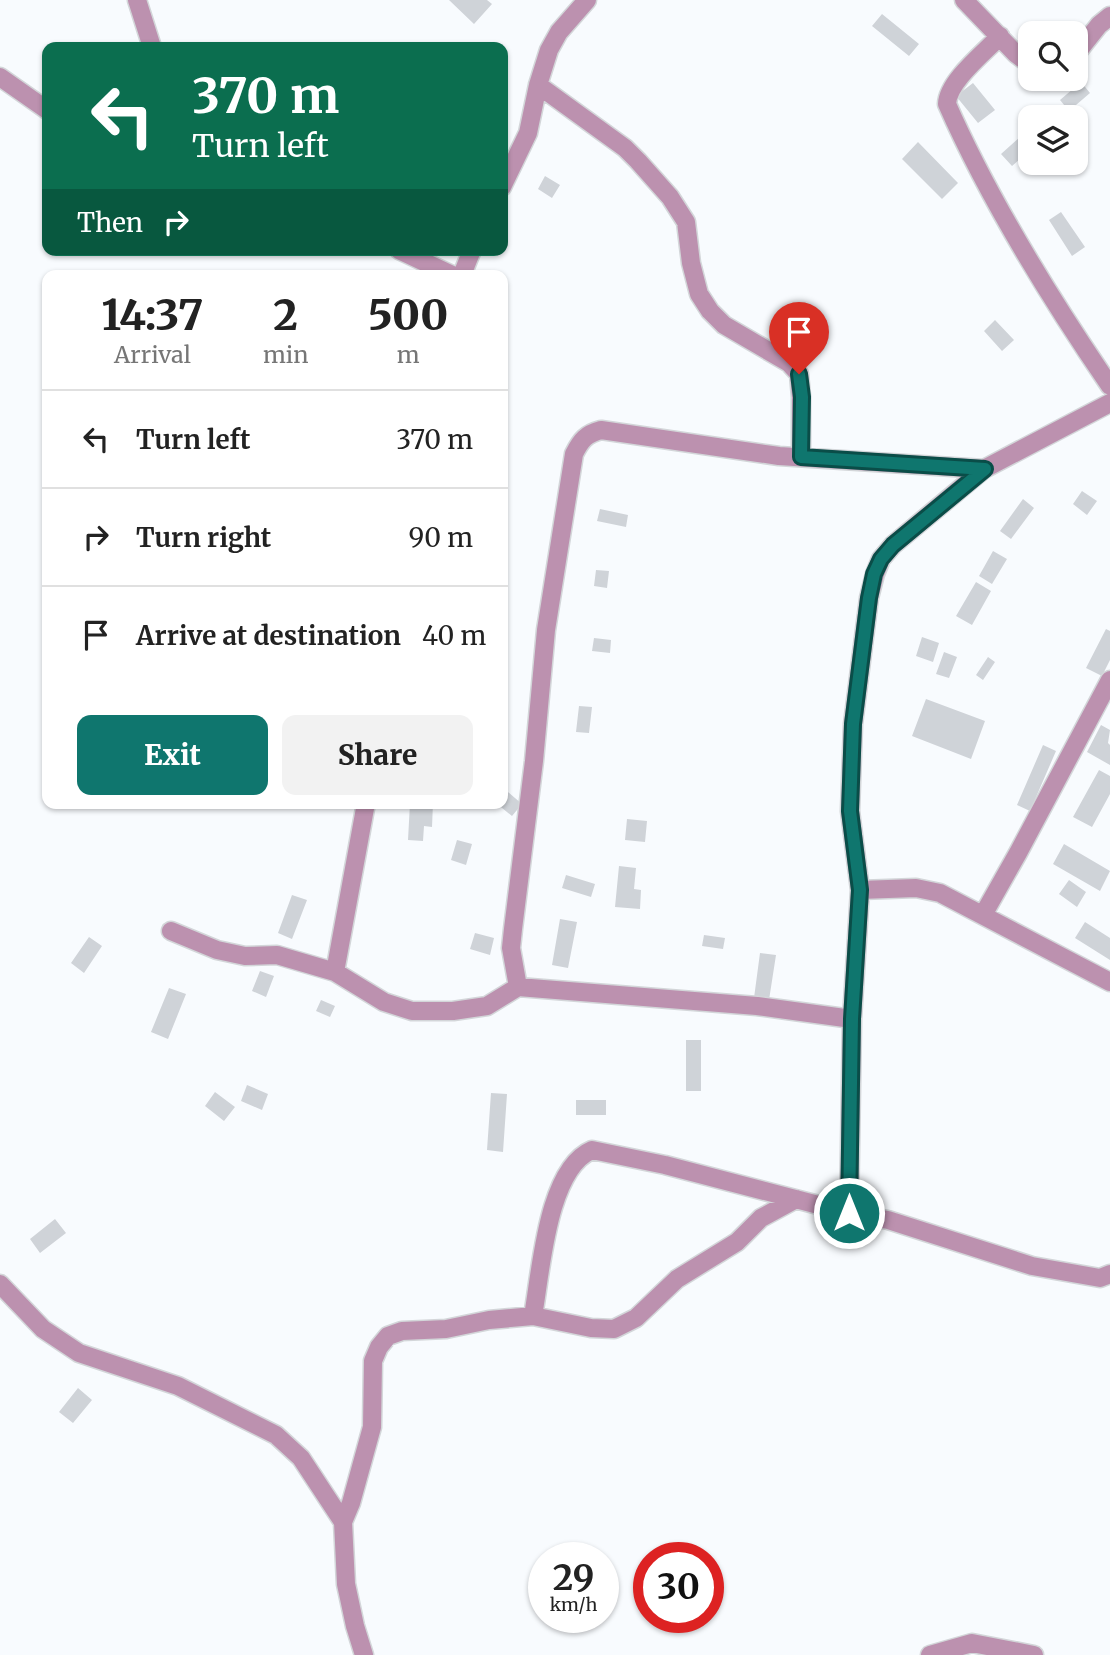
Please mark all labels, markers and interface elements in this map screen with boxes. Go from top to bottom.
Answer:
map controls [1018,21,1088,175]
button: search [1018,21,1088,91]
text: 370 m [192,65,339,126]
icon: left [77,70,168,161]
button: layers [1018,105,1088,175]
text: Turn left [192,126,329,166]
icon: right [157,203,195,241]
text: Then [77,206,143,239]
text: 14:37 [102,289,203,341]
text: 2 [273,289,298,341]
text: 500 [368,289,448,341]
pin [769,302,829,374]
icon: arrive [780,313,818,351]
text: Arrival [114,340,191,369]
text: min [263,340,308,369]
text: m [397,340,420,369]
icon: left [77,420,115,458]
text: Turn left [136,423,250,456]
text: 370 m [396,423,473,456]
icon: right [77,518,115,556]
text: Turn right [136,521,271,554]
text: 90 m [409,521,473,554]
icon: arrive [77,616,115,654]
text: Arrive at destination [136,619,401,652]
text: 40 m [422,619,486,652]
button: Exit [77,715,268,795]
button: Share [282,715,473,795]
position arrow [812,1176,886,1250]
speed limit sign: 30 [633,1542,724,1633]
text: 29 [553,1556,594,1600]
text: km/h [550,1593,597,1616]

